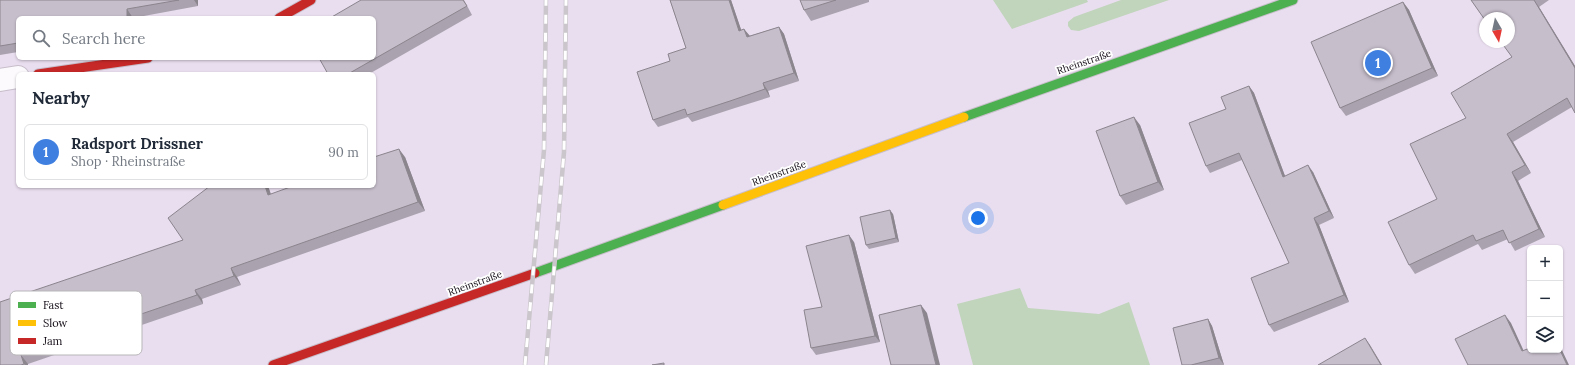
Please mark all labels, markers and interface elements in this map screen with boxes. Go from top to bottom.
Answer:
north arrow [1479,12,1515,48]
search box [16,16,376,60]
icon: search [30,27,52,49]
text: Search here [62,29,145,48]
street label: Rheinstraße [1055,46,1113,77]
pin: 1 [1365,48,1391,78]
text: Nearby [32,87,90,109]
text: Radsport Drissner [71,134,203,153]
text: 1 [43,144,49,161]
text: 90 m [328,144,359,161]
text: Shop · Rheinstraße [71,153,185,170]
street label: Rheinstraße [750,157,808,189]
your location [968,208,988,228]
map controls [1527,245,1563,353]
button: + [1527,245,1563,281]
street label: Rheinstraße [446,267,504,299]
button: − [1527,281,1563,317]
legend [10,291,142,355]
text: Fast [43,298,64,312]
text: Slow [43,316,68,330]
button: layers [1527,317,1563,353]
text: Jam [42,334,63,348]

